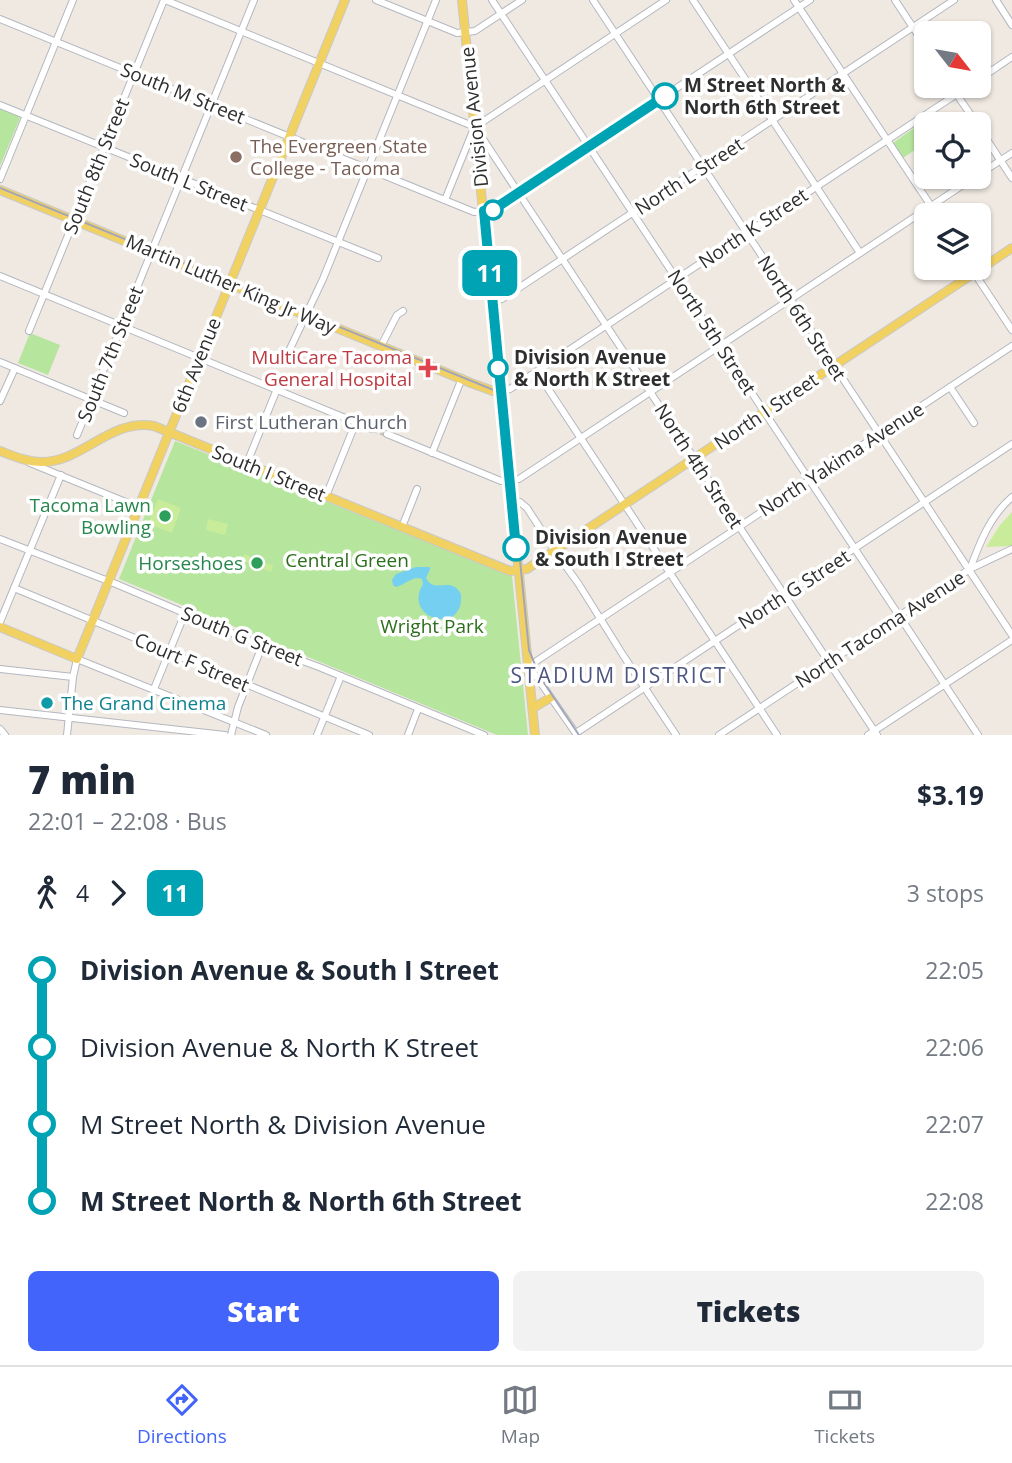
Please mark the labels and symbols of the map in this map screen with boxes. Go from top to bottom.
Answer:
north arrow [914,21,990,98]
street label: Division Avenue [454,46,494,188]
street label: South M Street [117,56,249,130]
place label: M Street North & North 6th Street [684,72,846,120]
marker: M Street North & North 6th Street [652,83,678,109]
street label: South 8th Street [57,94,135,238]
street label: North L Street [630,131,749,221]
place label: The Evergreen State College - Tacoma [250,133,427,181]
street label: South L Street [126,147,252,218]
marker: The Evergreen State College - Tacoma [228,149,244,165]
street label: North K Street [693,182,813,274]
unlabelled marker [483,200,503,220]
street label: Martin Luther King Jr Way [122,228,340,340]
line badge: 11 [458,250,522,296]
street label: North 6th Street [752,250,852,386]
street label: North 5th Street [662,264,762,400]
street label: South 7th Street [71,282,149,426]
street label: 6th Avenue [165,314,227,416]
place label: MultiCare Tacoma General Hospital [251,344,412,392]
place label: Division Avenue & North K Street [514,344,670,392]
marker: MultiCare Tacoma General Hospital [418,358,438,378]
marker: Division Avenue & North K Street [488,358,508,378]
street label: North I Street [709,366,823,455]
street label: North Yakima Avenue [753,396,929,522]
street label: North 4th Street [649,398,749,534]
place label: First Lutheran Church [215,409,408,435]
marker: First Lutheran Church [193,414,209,430]
street label: South I Street [208,438,330,508]
place label: Tacoma Lawn Bowling [30,492,151,540]
marker: Tacoma Lawn Bowling [157,508,173,524]
place label: Division Avenue & South I Street [535,524,687,572]
marker: Division Avenue & South I Street [503,535,529,561]
street label: North G Street [733,543,855,635]
park label: Central Green [285,547,409,573]
place label: Horseshoes [138,550,243,576]
marker: Horseshoes [249,555,265,571]
street label: North Tacoma Avenue [790,564,970,694]
street label: South G Street [177,600,307,672]
park label: Wright Park [380,613,484,639]
street label: Court F Street [131,626,254,698]
district label: STADIUM DISTRICT [511,661,727,689]
place label: The Grand Cinema [61,690,226,716]
marker: The Grand Cinema [39,695,55,711]

